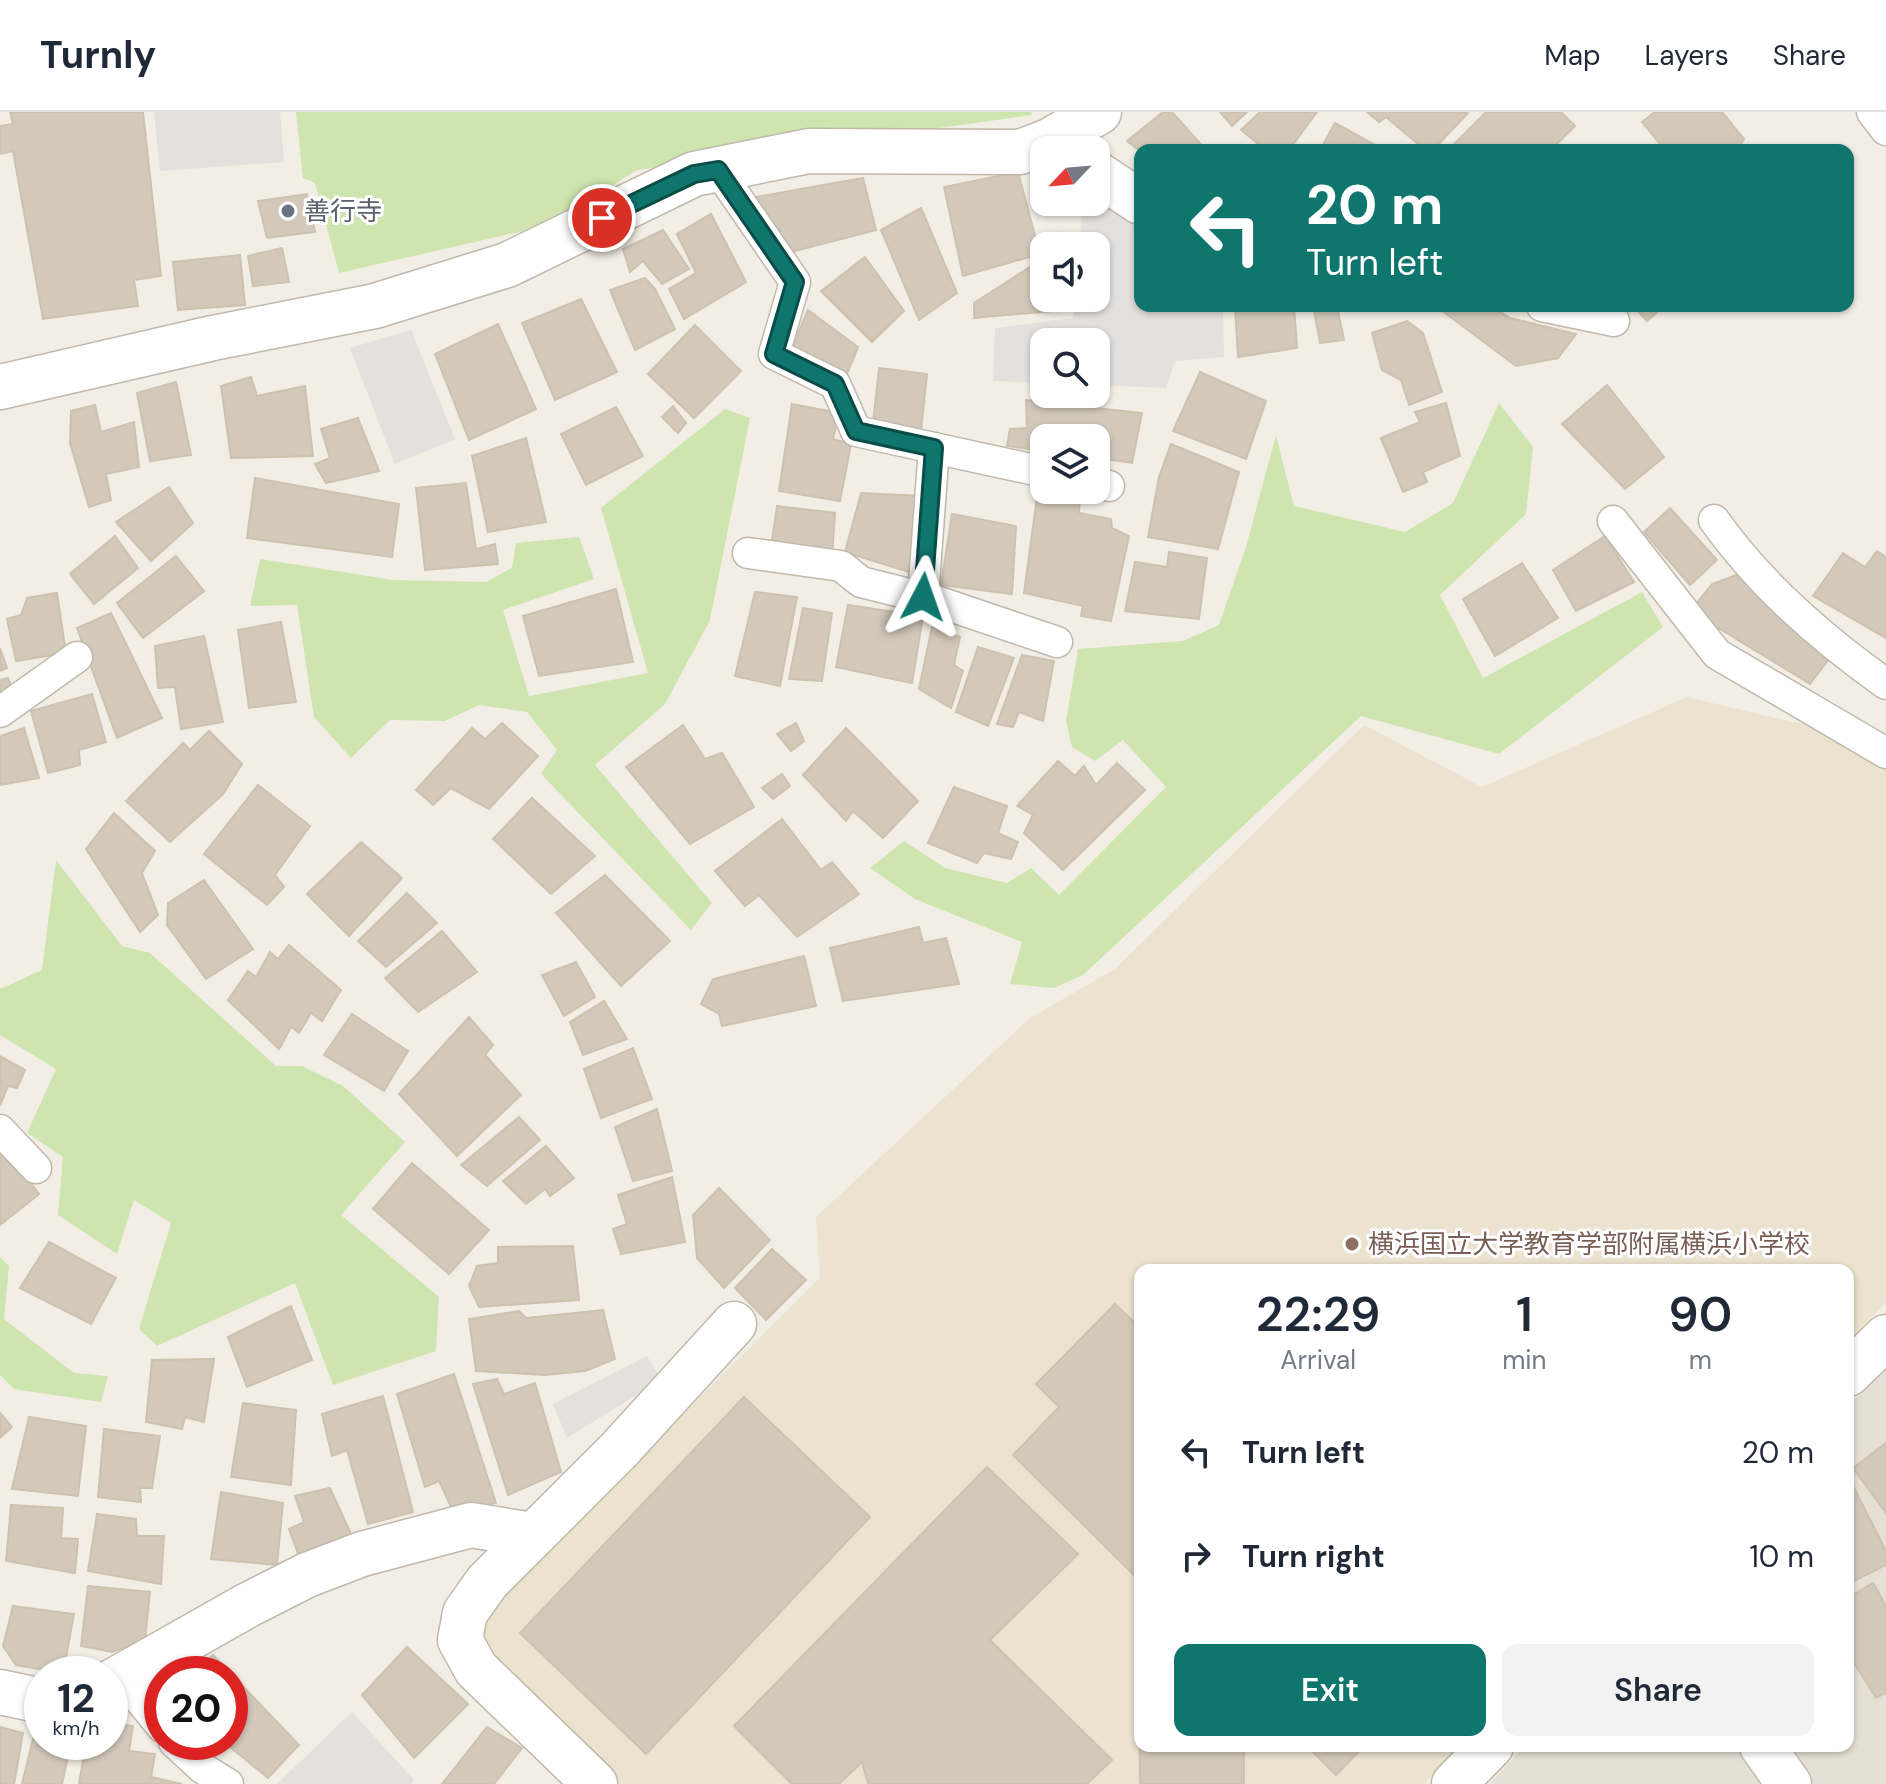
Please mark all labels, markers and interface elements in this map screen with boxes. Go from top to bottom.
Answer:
text: Turnly [40,30,156,80]
text: Map [1544,37,1601,74]
text: Layers [1645,37,1729,74]
text: Share [1773,37,1846,74]
north arrow [1030,136,1110,216]
map controls [1030,136,1110,504]
text: 20 m [1306,168,1443,241]
icon: left [1174,176,1278,280]
pin [568,184,636,252]
place label: 善行寺 [304,194,382,228]
icon: arrive [580,196,624,240]
marker: 善行寺 [279,202,297,220]
button: sound [1030,232,1110,312]
text: Turn left [1306,239,1443,286]
button: search [1030,328,1110,408]
button: layers [1030,424,1110,504]
position arrow [881,555,965,639]
place label: 横浜国立大学教育学部附属横浜小学校 [1368,1227,1810,1261]
marker: 横浜国立大学教育学部附属横浜小学校 [1343,1235,1361,1253]
text: 22:29 [1256,1283,1380,1346]
text: 1 [1516,1283,1533,1346]
text: 90 [1668,1283,1732,1346]
text: Arrival [1280,1343,1356,1377]
text: min [1502,1343,1547,1377]
text: m [1689,1343,1712,1377]
icon: left [1174,1430,1218,1474]
text: Turn left [1242,1433,1365,1472]
text: 20 m [1742,1433,1814,1472]
icon: right [1174,1534,1218,1578]
text: Turn right [1242,1537,1385,1576]
text: 10 m [1749,1537,1814,1576]
button: Exit [1174,1644,1486,1736]
button: Share [1502,1644,1814,1736]
speed limit sign: 20 [144,1656,248,1760]
text: 12 [57,1672,95,1724]
text: km/h [52,1715,100,1741]

